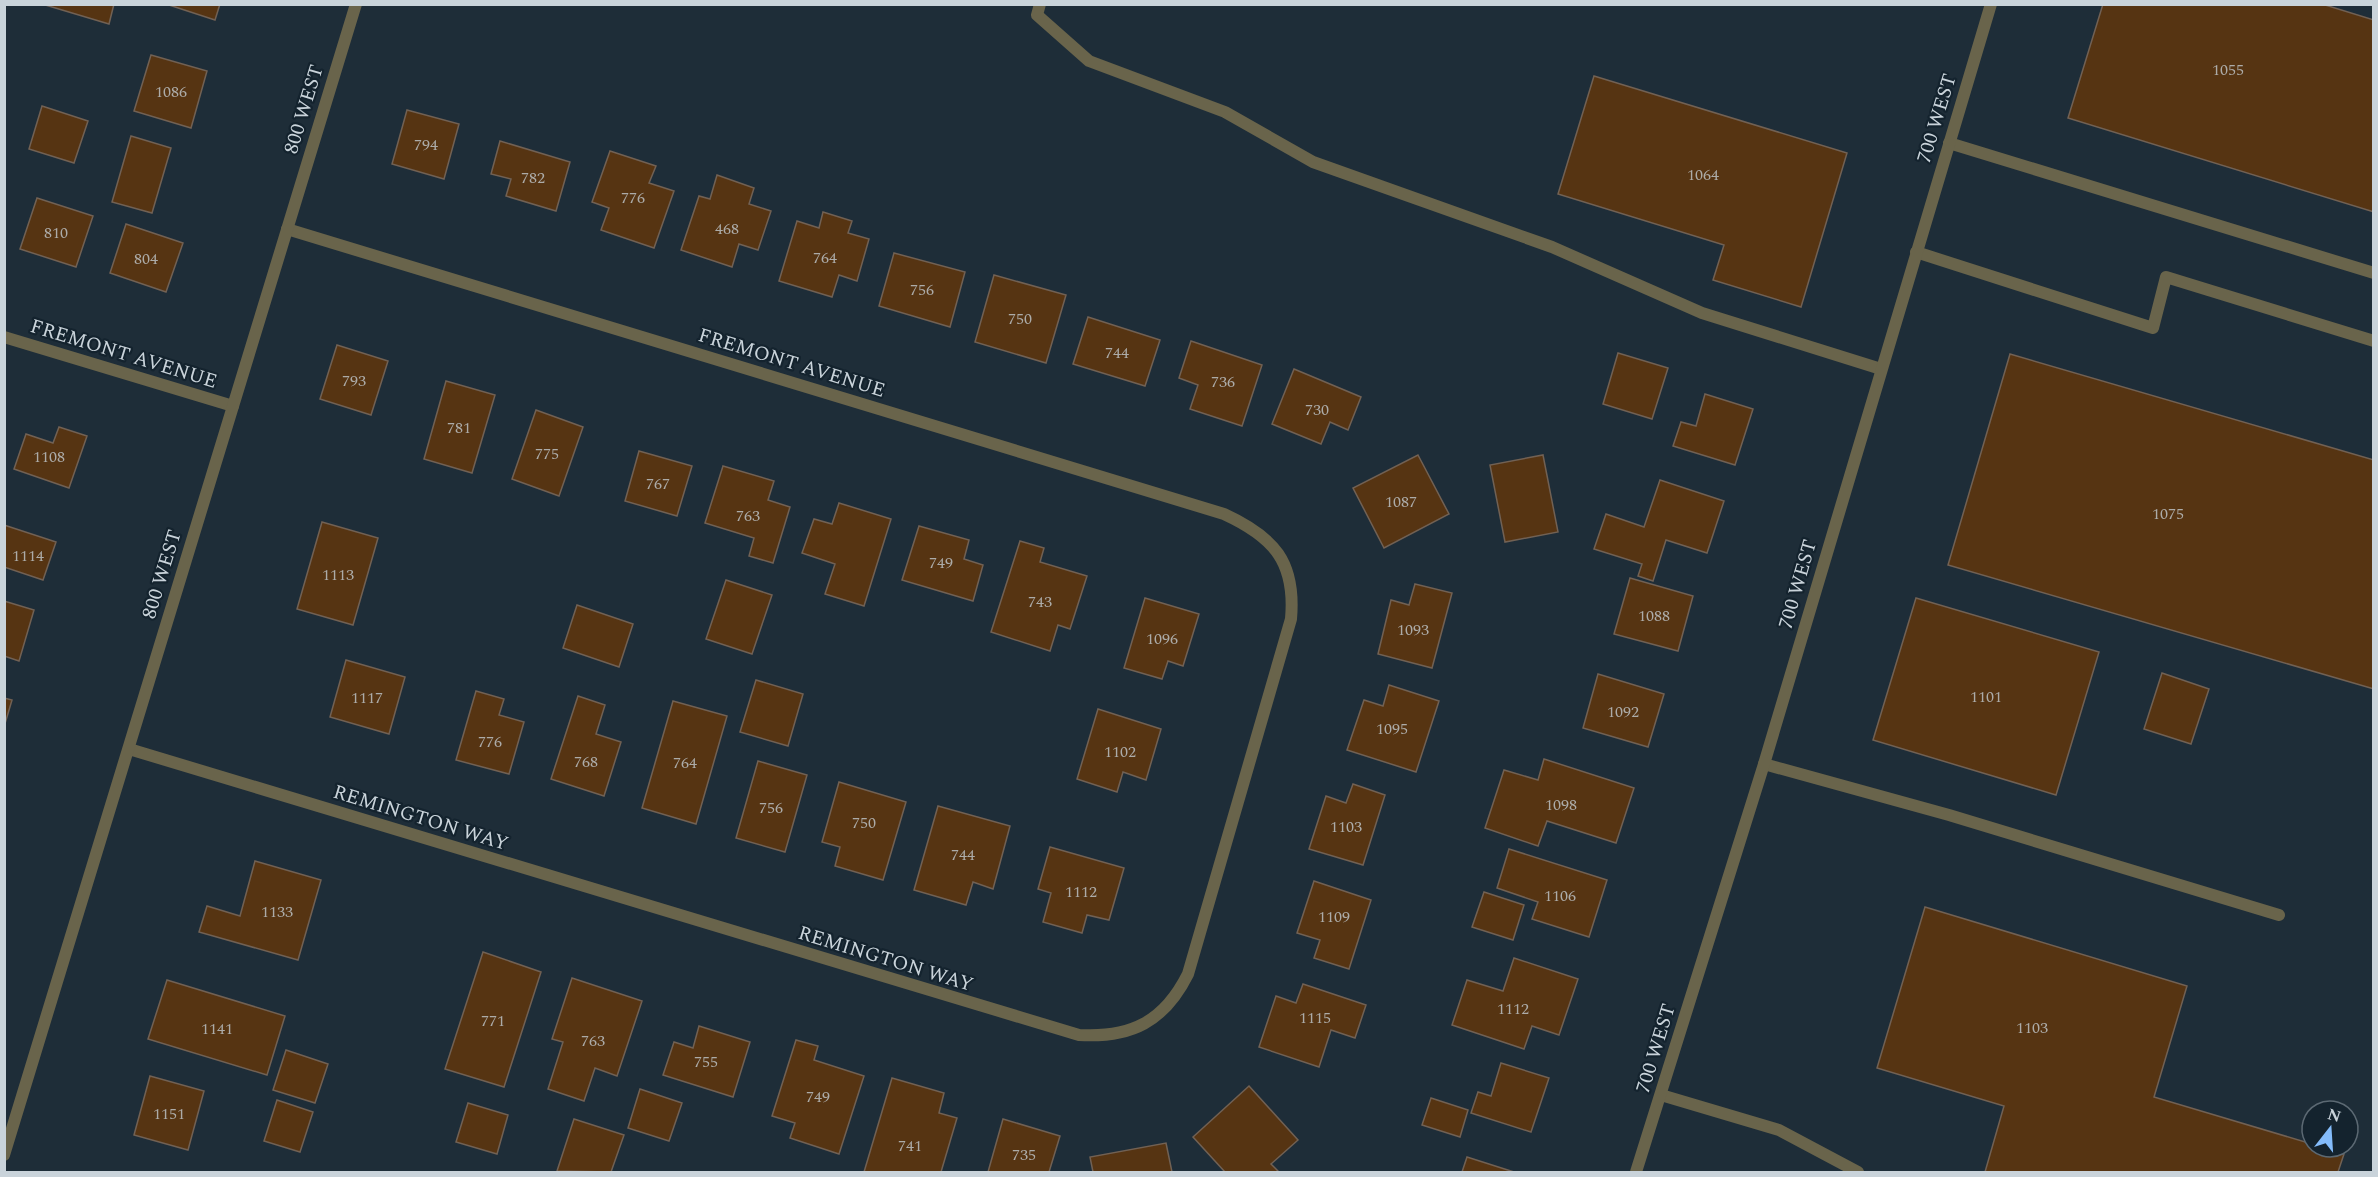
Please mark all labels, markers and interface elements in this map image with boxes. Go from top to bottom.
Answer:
house number: 1055 [2212,58,2244,82]
street label: 800 WEST [276,61,332,158]
street label: 700 WEST [1909,70,1965,167]
house number: 1086 [155,80,187,104]
house number: 794 [414,133,438,157]
house number: 1064 [1687,163,1719,187]
house number: 782 [521,166,545,190]
house number: 776 [621,186,645,210]
house number: 468 [715,217,739,241]
house number: 810 [44,221,68,245]
house number: 764 [813,246,837,270]
house number: 804 [134,247,158,271]
house number: 756 [910,278,934,302]
house number: 750 [1008,307,1032,331]
street label: FREMONT AVENUE [26,311,221,397]
street label: FREMONT AVENUE [694,320,889,406]
house number: 744 [1105,341,1129,365]
house number: 793 [342,369,366,393]
house number: 736 [1211,370,1235,394]
house number: 730 [1305,398,1329,422]
house number: 781 [447,416,471,440]
house number: 775 [535,442,559,466]
house number: 1108 [33,445,65,469]
house number: 767 [646,472,670,496]
house number: 1087 [1385,490,1417,514]
house number: 1075 [2152,502,2184,526]
house number: 763 [736,504,760,528]
street label: 800 WEST [134,526,190,623]
street label: 700 WEST [1771,536,1825,633]
house number: 1114 [12,544,44,568]
house number: 749 [929,551,953,575]
house number: 1113 [322,563,354,587]
house number: 743 [1028,590,1052,614]
house number: 1088 [1638,604,1670,628]
house number: 1093 [1397,618,1429,642]
house number: 1096 [1146,627,1178,651]
house number: 1101 [1970,685,2002,709]
house number: 1117 [351,686,383,710]
house number: 1092 [1607,700,1639,724]
house number: 1095 [1376,717,1408,741]
house number: 776 [478,730,502,754]
house number: 1102 [1104,740,1136,764]
house number: 768 [574,750,598,774]
house number: 764 [673,751,697,775]
street label: REMINGTON WAY [329,777,512,859]
house number: 1098 [1545,793,1577,817]
house number: 756 [759,796,783,820]
house number: 750 [852,811,876,835]
house number: 1103 [1330,815,1362,839]
house number: 744 [951,843,975,867]
house number: 1112 [1065,880,1097,904]
house number: 1106 [1544,884,1576,908]
house number: 1133 [261,900,293,924]
house number: 1109 [1318,905,1350,929]
street label: REMINGTON WAY [794,918,977,1000]
house number: 1112 [1497,997,1529,1021]
street label: 700 WEST [1628,1000,1684,1097]
house number: 1115 [1299,1006,1331,1030]
house number: 771 [481,1009,505,1033]
house number: 1103 [2016,1016,2048,1040]
house number: 1141 [201,1017,233,1041]
house number: 763 [581,1029,605,1053]
house number: 755 [694,1050,718,1074]
house number: 749 [806,1085,830,1109]
north arrow [2300,1099,2360,1159]
house number: 1151 [153,1102,185,1126]
text: N [2324,1102,2344,1129]
house number: 741 [898,1134,922,1158]
house number: 735 [1012,1143,1036,1167]

